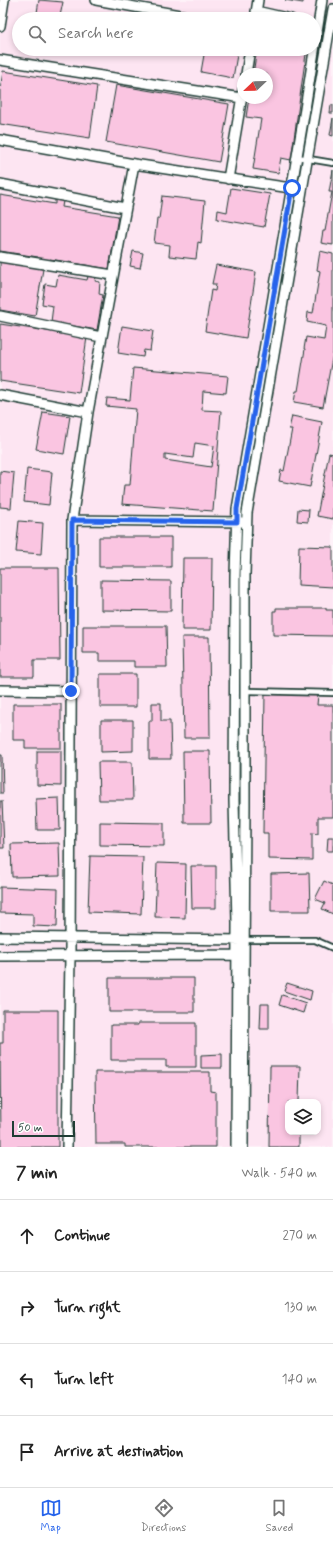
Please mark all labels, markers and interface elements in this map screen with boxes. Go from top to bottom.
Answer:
search box [12,12,321,56]
icon: search [26,23,48,45]
text: Search here [58,24,134,44]
north arrow [237,68,273,104]
route start [283,179,301,197]
route end [62,682,80,700]
map controls [285,1099,321,1135]
button: layers [285,1099,321,1135]
scale bar [12,1119,75,1138]
text: 50 m [18,1121,43,1135]
text: 7 min [16,1162,58,1184]
text: Walk · 540 m [242,1165,317,1182]
icon: ahead [16,1225,38,1247]
text: Continue [54,1226,110,1246]
text: 270 m [282,1227,317,1244]
icon: right [16,1297,38,1319]
text: Turn right [54,1298,121,1318]
text: 130 m [284,1299,317,1316]
icon: left [16,1369,38,1391]
text: Turn left [54,1370,114,1390]
text: 140 m [282,1371,317,1388]
icon: arrive [16,1441,38,1463]
text: Arrive at destination [54,1442,183,1462]
tab: Map [40,1497,62,1535]
tab: Directions [141,1497,186,1535]
tab: Saved [266,1497,293,1535]

